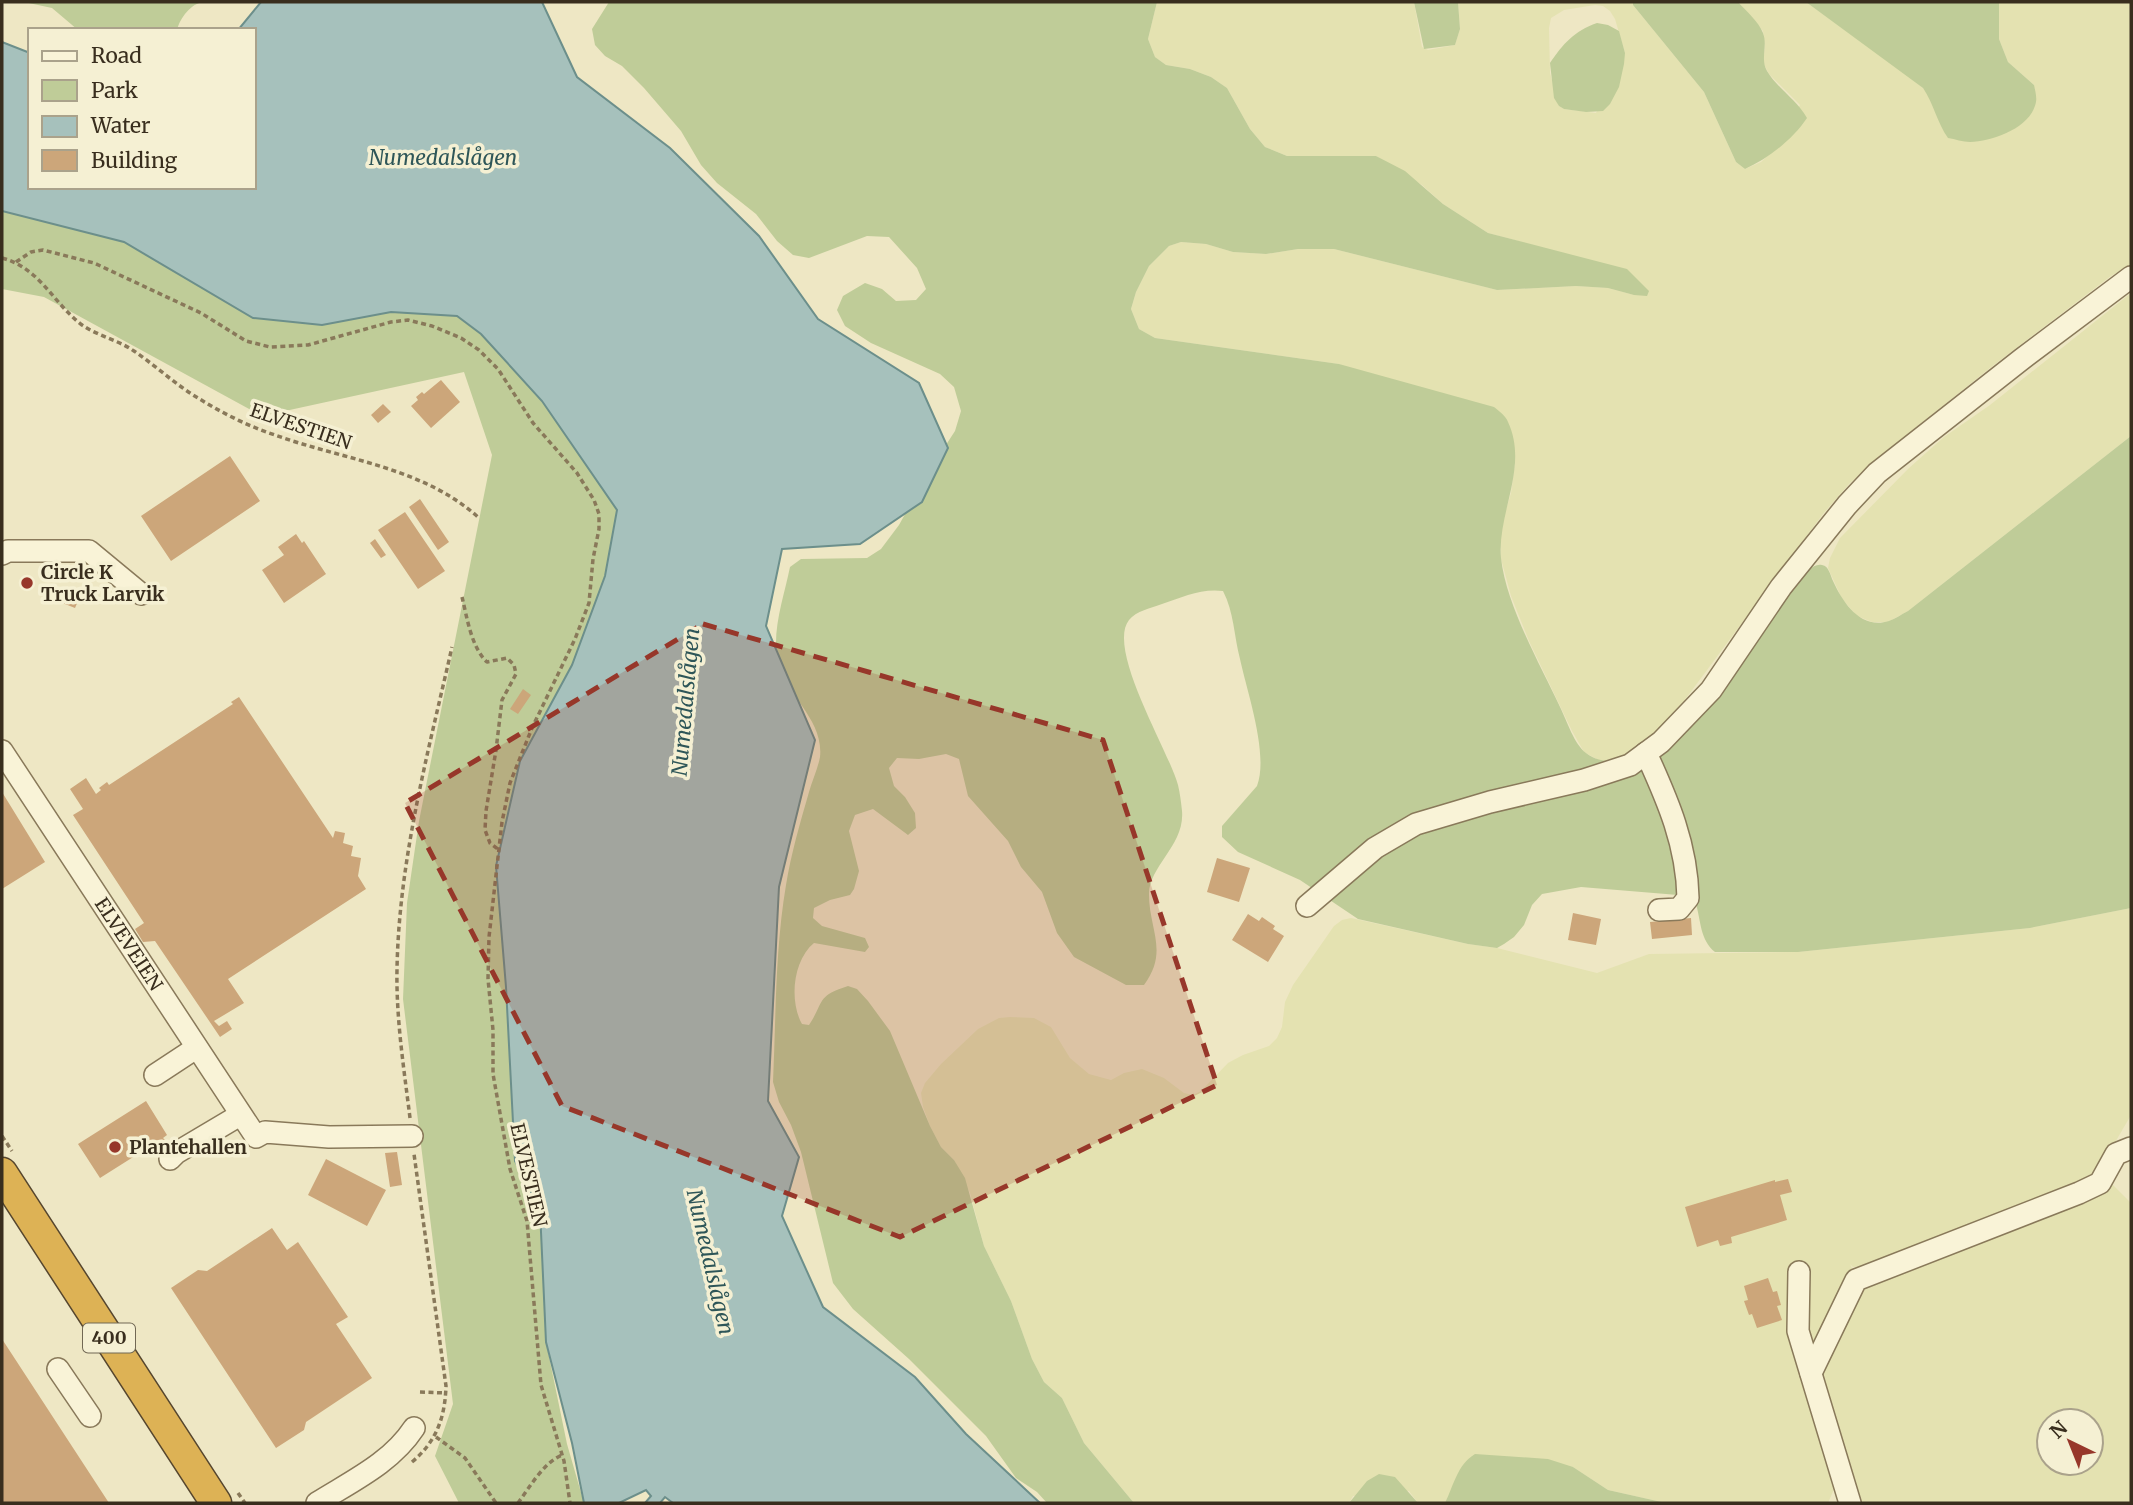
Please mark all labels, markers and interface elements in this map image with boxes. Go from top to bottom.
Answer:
legend [28,28,256,189]
text: Road [91,42,142,69]
text: Park [91,77,138,104]
text: Water [90,112,150,139]
water label: Numedalslågen [369,144,517,171]
text: Building [91,147,178,174]
street label: ELVESTIEN [247,397,355,455]
place label: Circle K Truck Larvik [41,560,165,606]
marker: Circle K Truck Larvik [19,575,35,591]
water label: Numedalslågen [666,627,705,777]
street label: ELVEVEIEN [90,893,168,995]
street label: ELVESTIEN [505,1121,553,1229]
place label: Plantehallen [129,1135,247,1159]
marker: Plantehallen [107,1139,123,1155]
water label: Numedalslågen [681,1186,740,1337]
road number: 400 [83,1324,135,1352]
north arrow [2035,1407,2105,1477]
text: N [2045,1416,2072,1443]

